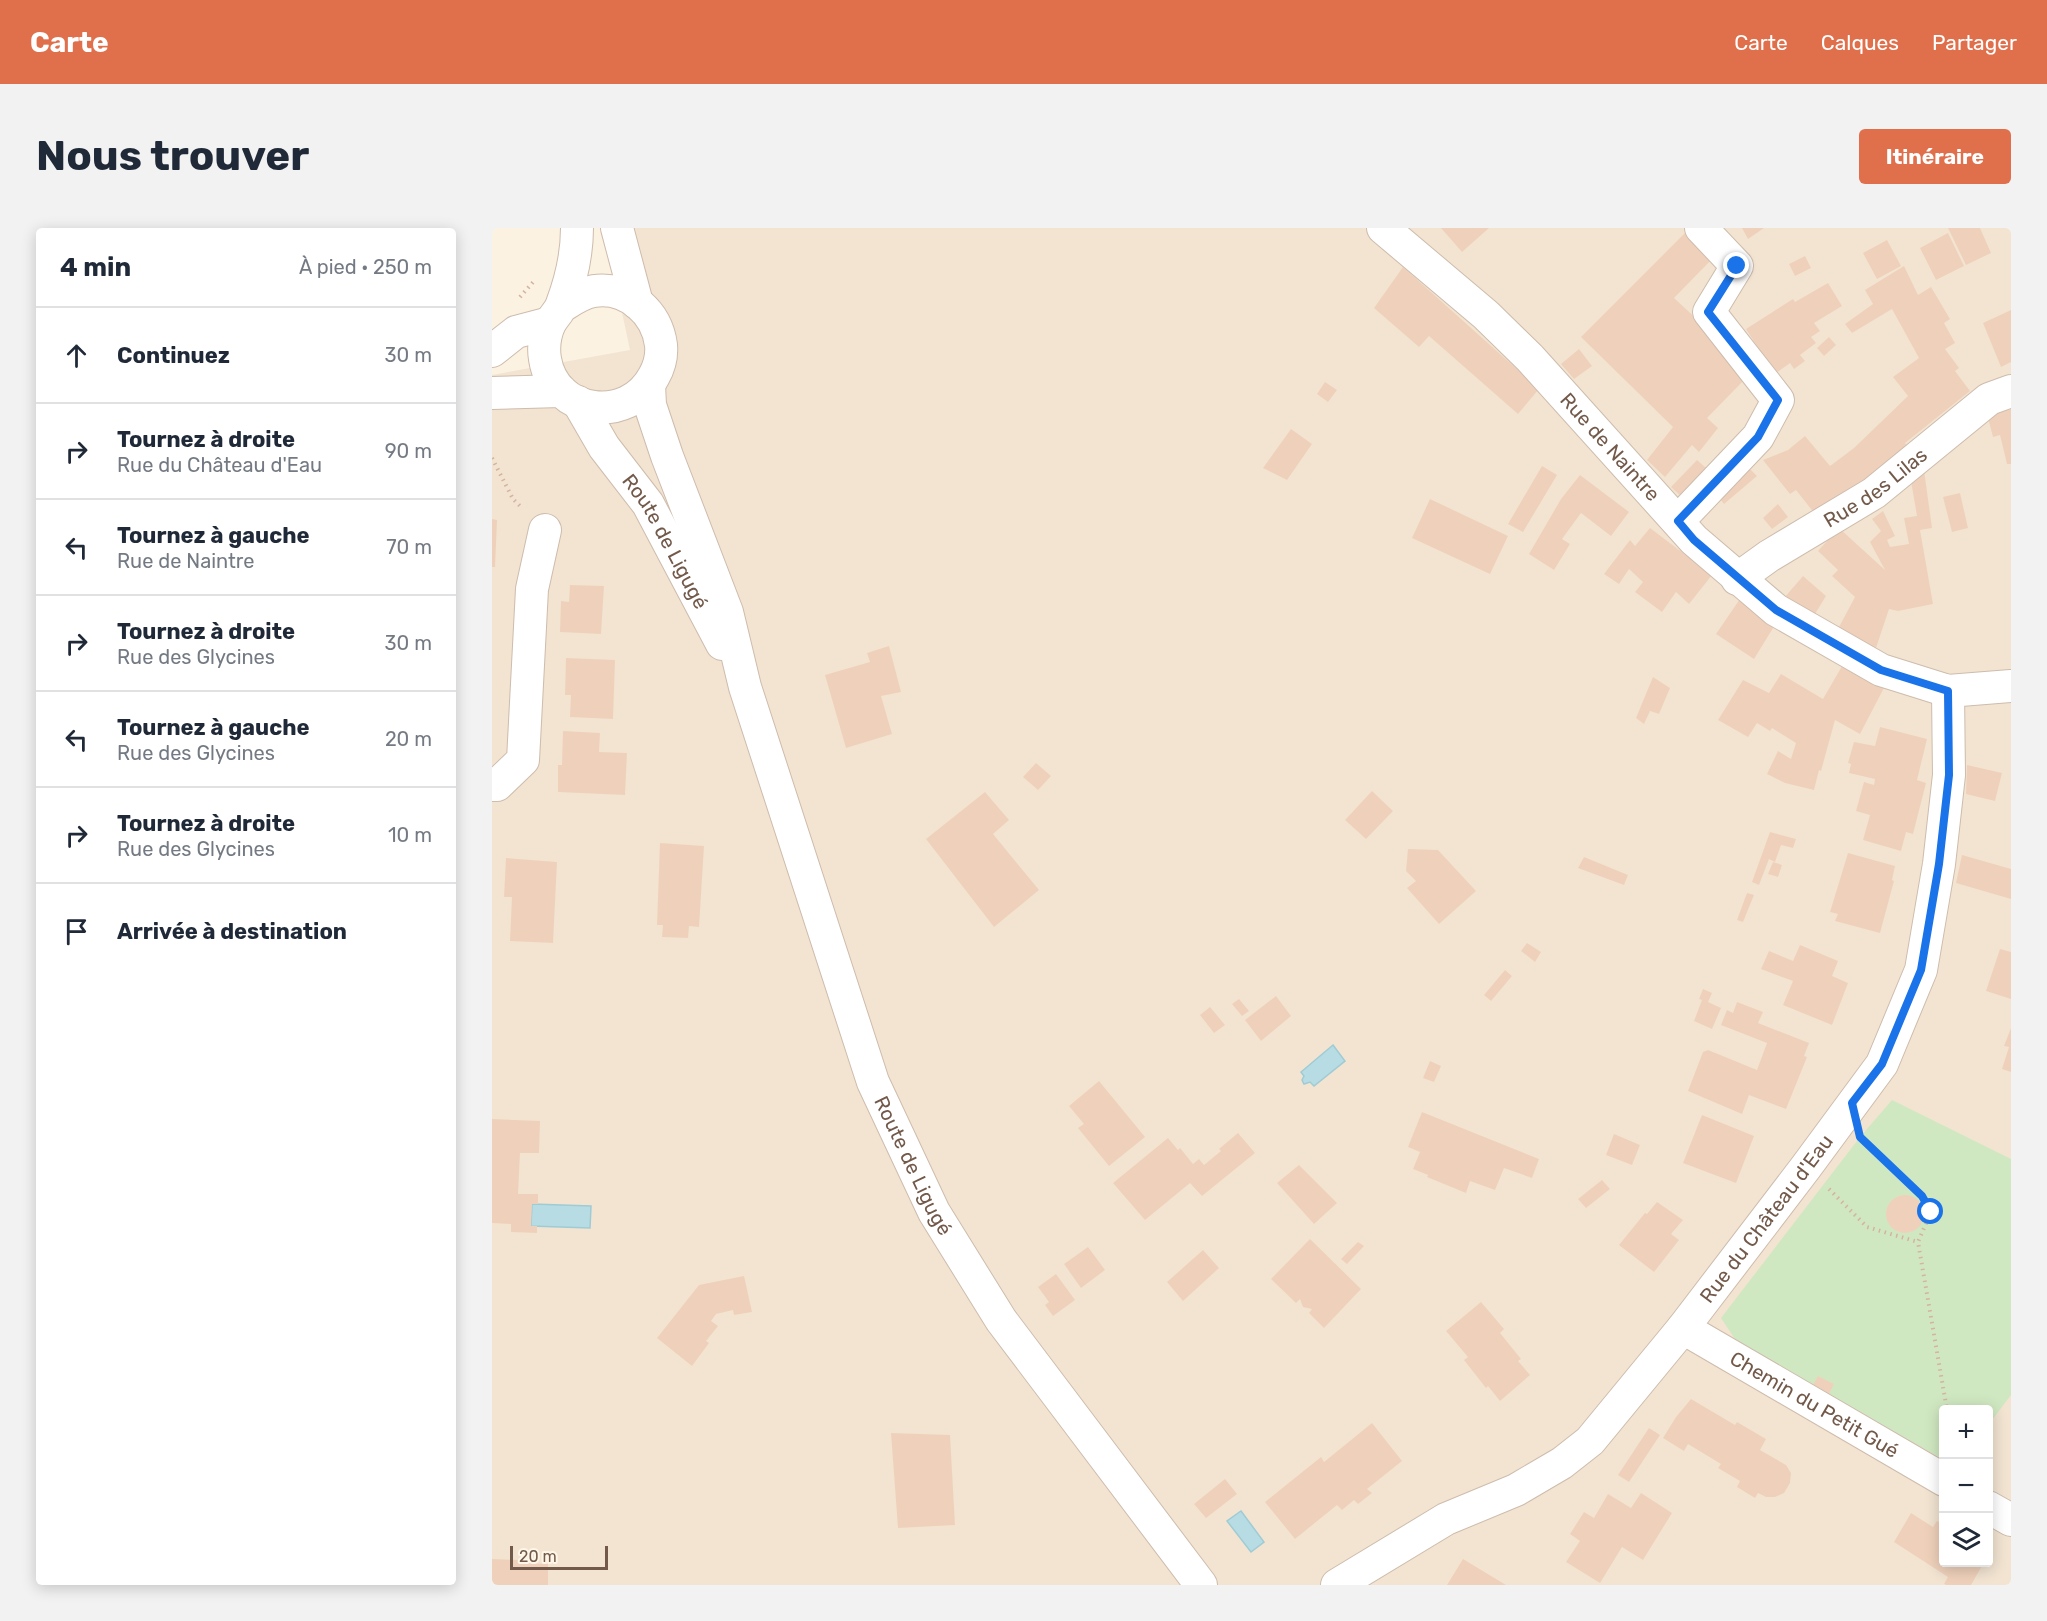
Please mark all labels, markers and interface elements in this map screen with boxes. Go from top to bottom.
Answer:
text: Carte [30,26,109,59]
text: Carte [1734,30,1788,55]
text: Calques [1821,30,1899,55]
text: Partager [1932,30,2017,55]
button: Itinéraire [1859,129,2011,184]
text: Nous trouver [36,131,309,181]
text: 4 min [60,252,131,283]
route end [1723,252,1749,278]
text: À pied · 250 m [299,255,432,279]
icon: ahead [60,339,93,372]
text: Continuez [117,342,230,369]
text: 30 m [385,343,432,367]
street label: Rue de Naintre [1555,388,1665,506]
text: Tournez à droite [117,426,295,453]
icon: right [60,435,93,468]
text: 90 m [385,439,432,463]
street label: Rue des Lilas [1819,443,1932,532]
text: Rue du Château d'Eau [117,453,322,477]
street label: Route de Ligugé [617,469,713,613]
text: Tournez à gauche [117,522,310,549]
icon: left [60,531,93,564]
text: 70 m [386,535,432,559]
text: Rue de Naintre [117,549,254,573]
text: Tournez à droite [117,618,295,645]
icon: right [60,627,93,660]
text: 30 m [385,631,432,655]
text: Rue des Glycines [117,645,275,669]
text: Tournez à gauche [117,714,310,741]
icon: left [60,723,93,756]
text: 20 m [385,727,432,751]
text: Rue des Glycines [117,741,275,765]
text: Tournez à droite [117,810,295,837]
icon: right [60,819,93,852]
text: 10 m [388,823,432,847]
text: Rue des Glycines [117,837,275,861]
icon: arrive [60,915,93,948]
text: Arrivée à destination [117,918,347,945]
street label: Route de Ligugé [869,1092,957,1240]
street label: Rue du Château d'Eau [1695,1130,1838,1308]
route start [1917,1198,1943,1224]
street label: Chemin du Petit Gué [1726,1346,1903,1463]
map controls [1939,1405,1993,1567]
button: + [1939,1405,1993,1459]
button: − [1939,1459,1993,1513]
button: layers [1939,1513,1993,1567]
scale bar [510,1543,608,1570]
text: 20 m [519,1547,557,1566]

